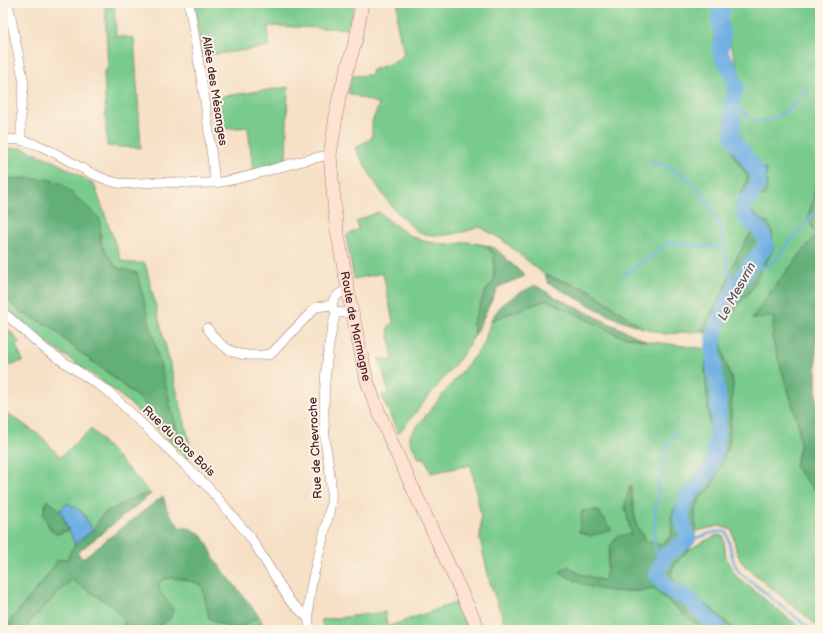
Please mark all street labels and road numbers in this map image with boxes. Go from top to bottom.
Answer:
street label: Allée des Mésanges [198,35,231,147]
street label: Route de Marmagne [337,270,374,383]
street label: Rue de Chevroche [305,397,326,499]
street label: Rue du Gros Bois [139,403,218,480]

